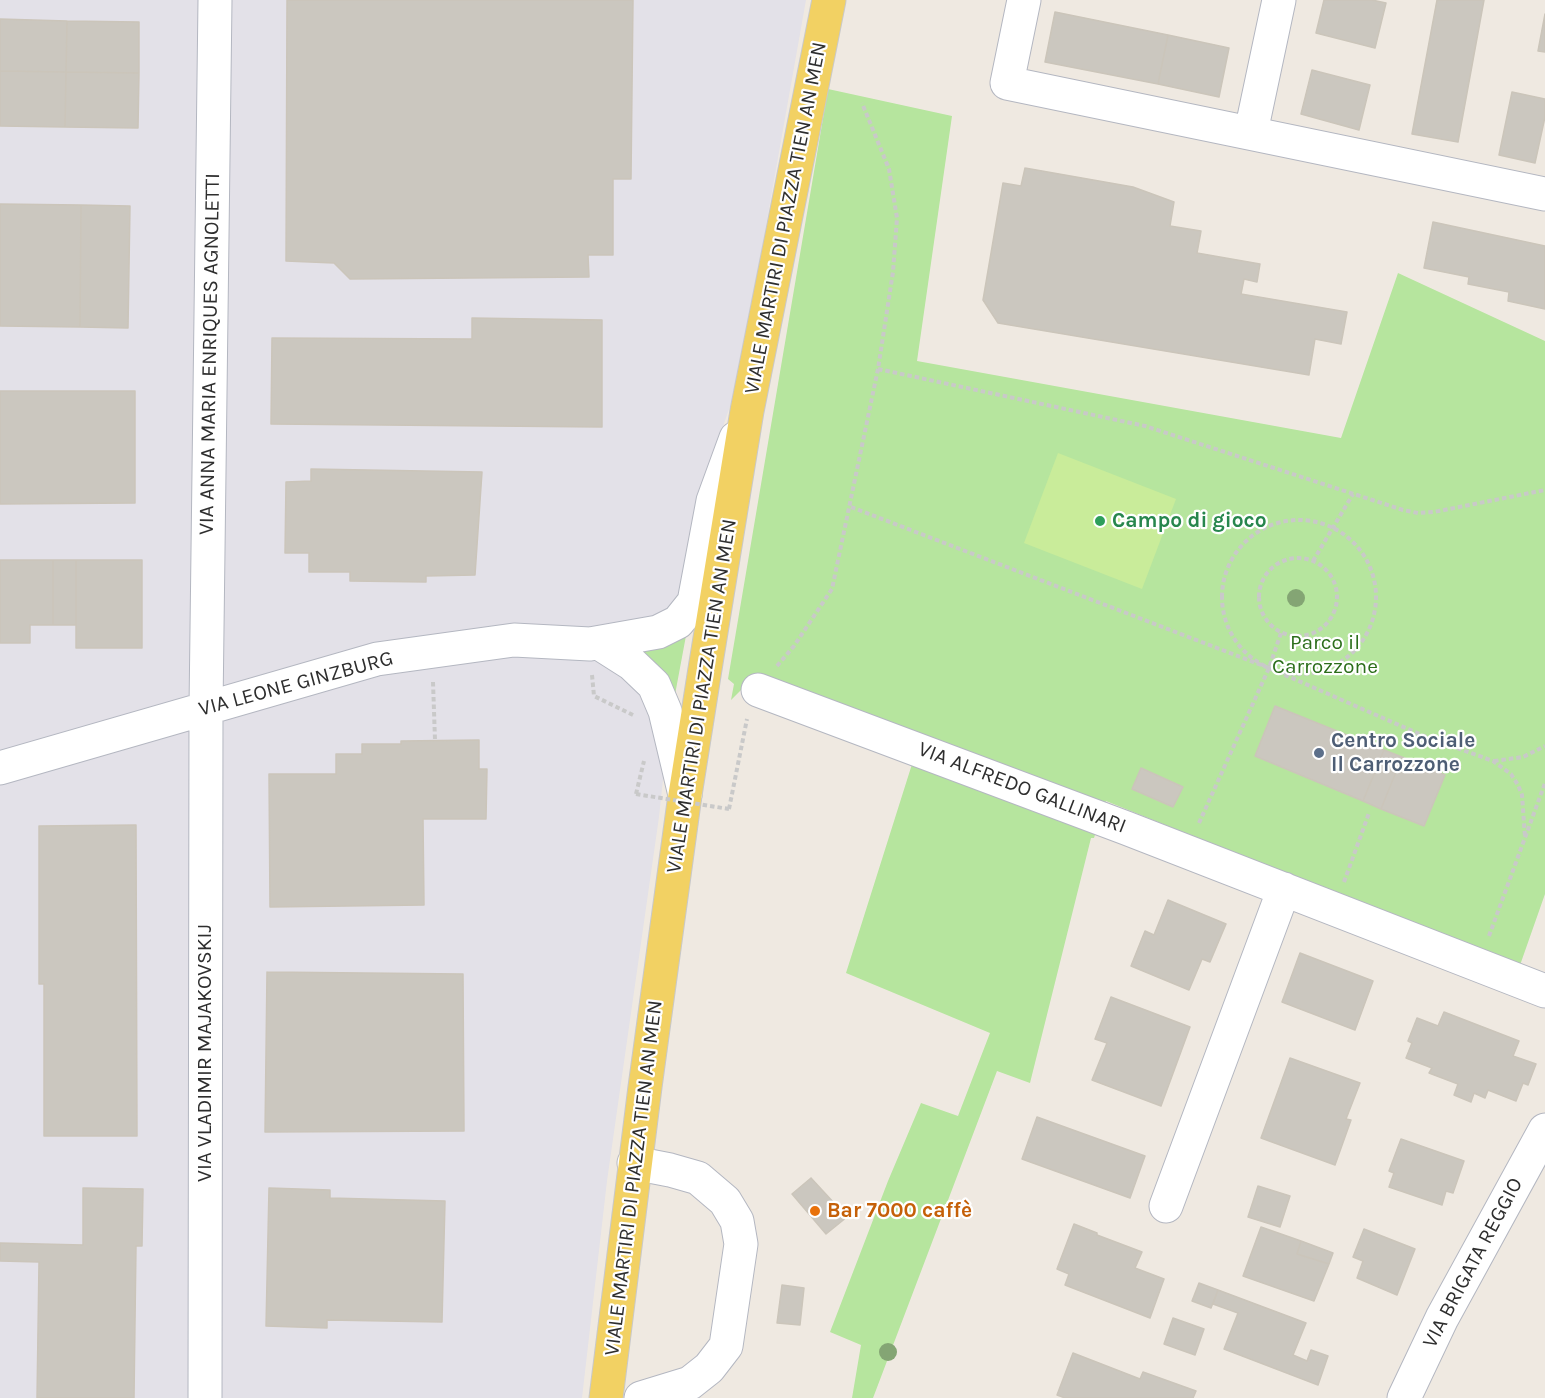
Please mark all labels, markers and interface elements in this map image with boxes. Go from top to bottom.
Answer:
street label: VIALE MARTIRI DI PIAZZA TIEN AN MEN [739,40,833,396]
street label: VIA ANNA MARIA ENRIQUES AGNOLETTI [194,173,226,535]
place label: Campo di gioco [1112,508,1267,534]
marker: Campo di gioco [1093,514,1107,528]
street label: VIALE MARTIRI DI PIAZZA TIEN AN MEN [662,517,742,875]
park label: Parco il Carrozzone [1272,630,1378,680]
street label: VIA LEONE GINZBURG [196,646,396,722]
place label: Centro Sociale Il Carrozzone [1331,728,1475,778]
street label: VIA ALFREDO GALLINARI [914,737,1130,839]
marker: Centro Sociale Il Carrozzone [1312,746,1326,760]
street label: VIA VLADIMIR MAJAKOVSKIJ [192,924,218,1182]
street label: VIALE MARTIRI DI PIAZZA TIEN AN MEN [600,999,668,1357]
street label: VIA BRIGATA REGGIO [1417,1174,1529,1352]
place label: Bar 7000 caffè [827,1198,972,1224]
marker: Bar 7000 caffè [808,1204,822,1218]

